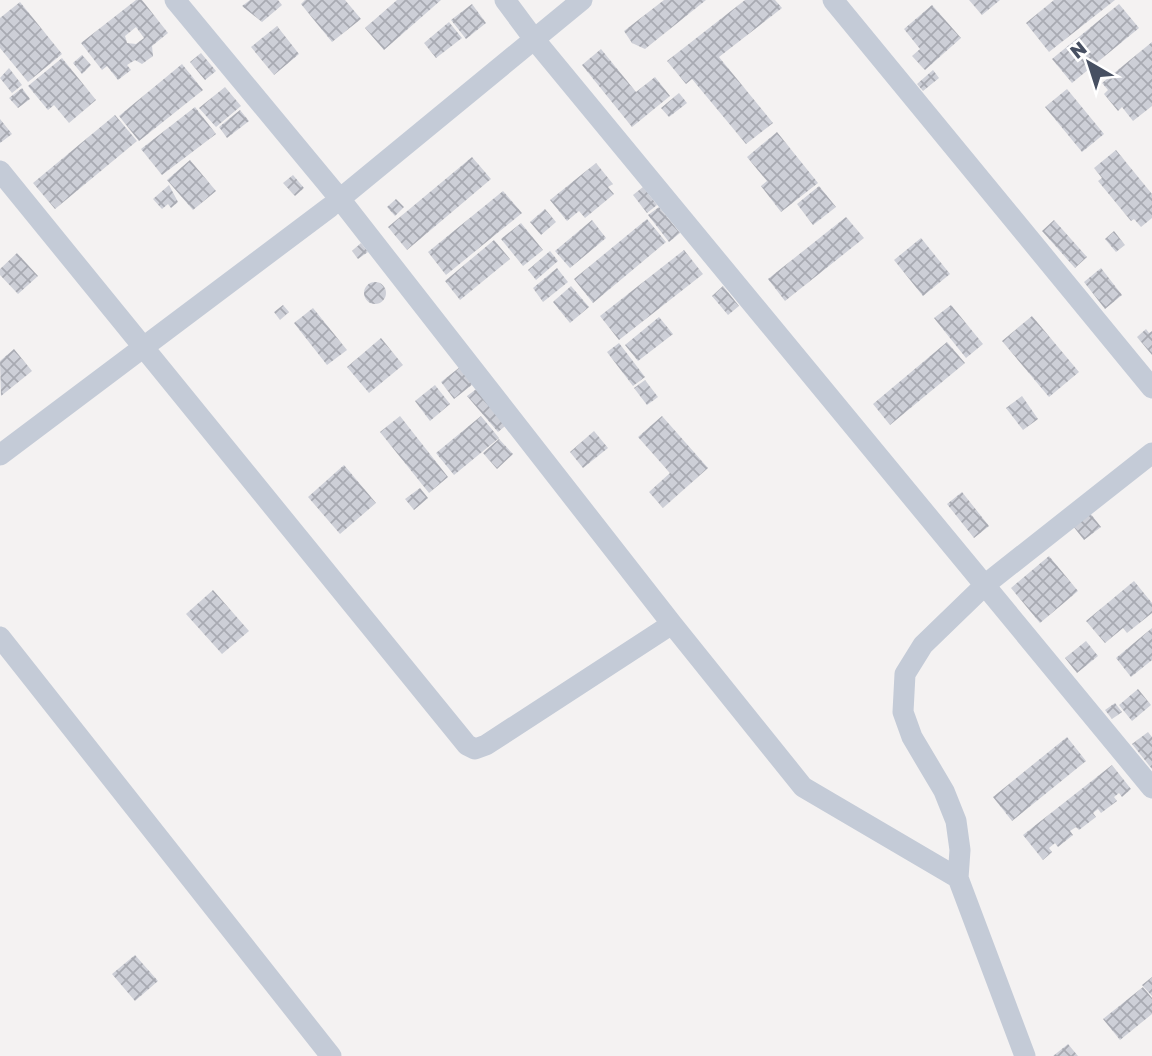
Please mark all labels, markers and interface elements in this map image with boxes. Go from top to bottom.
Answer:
north arrow [1054,28,1124,98]
text: N [1065,36,1091,63]

